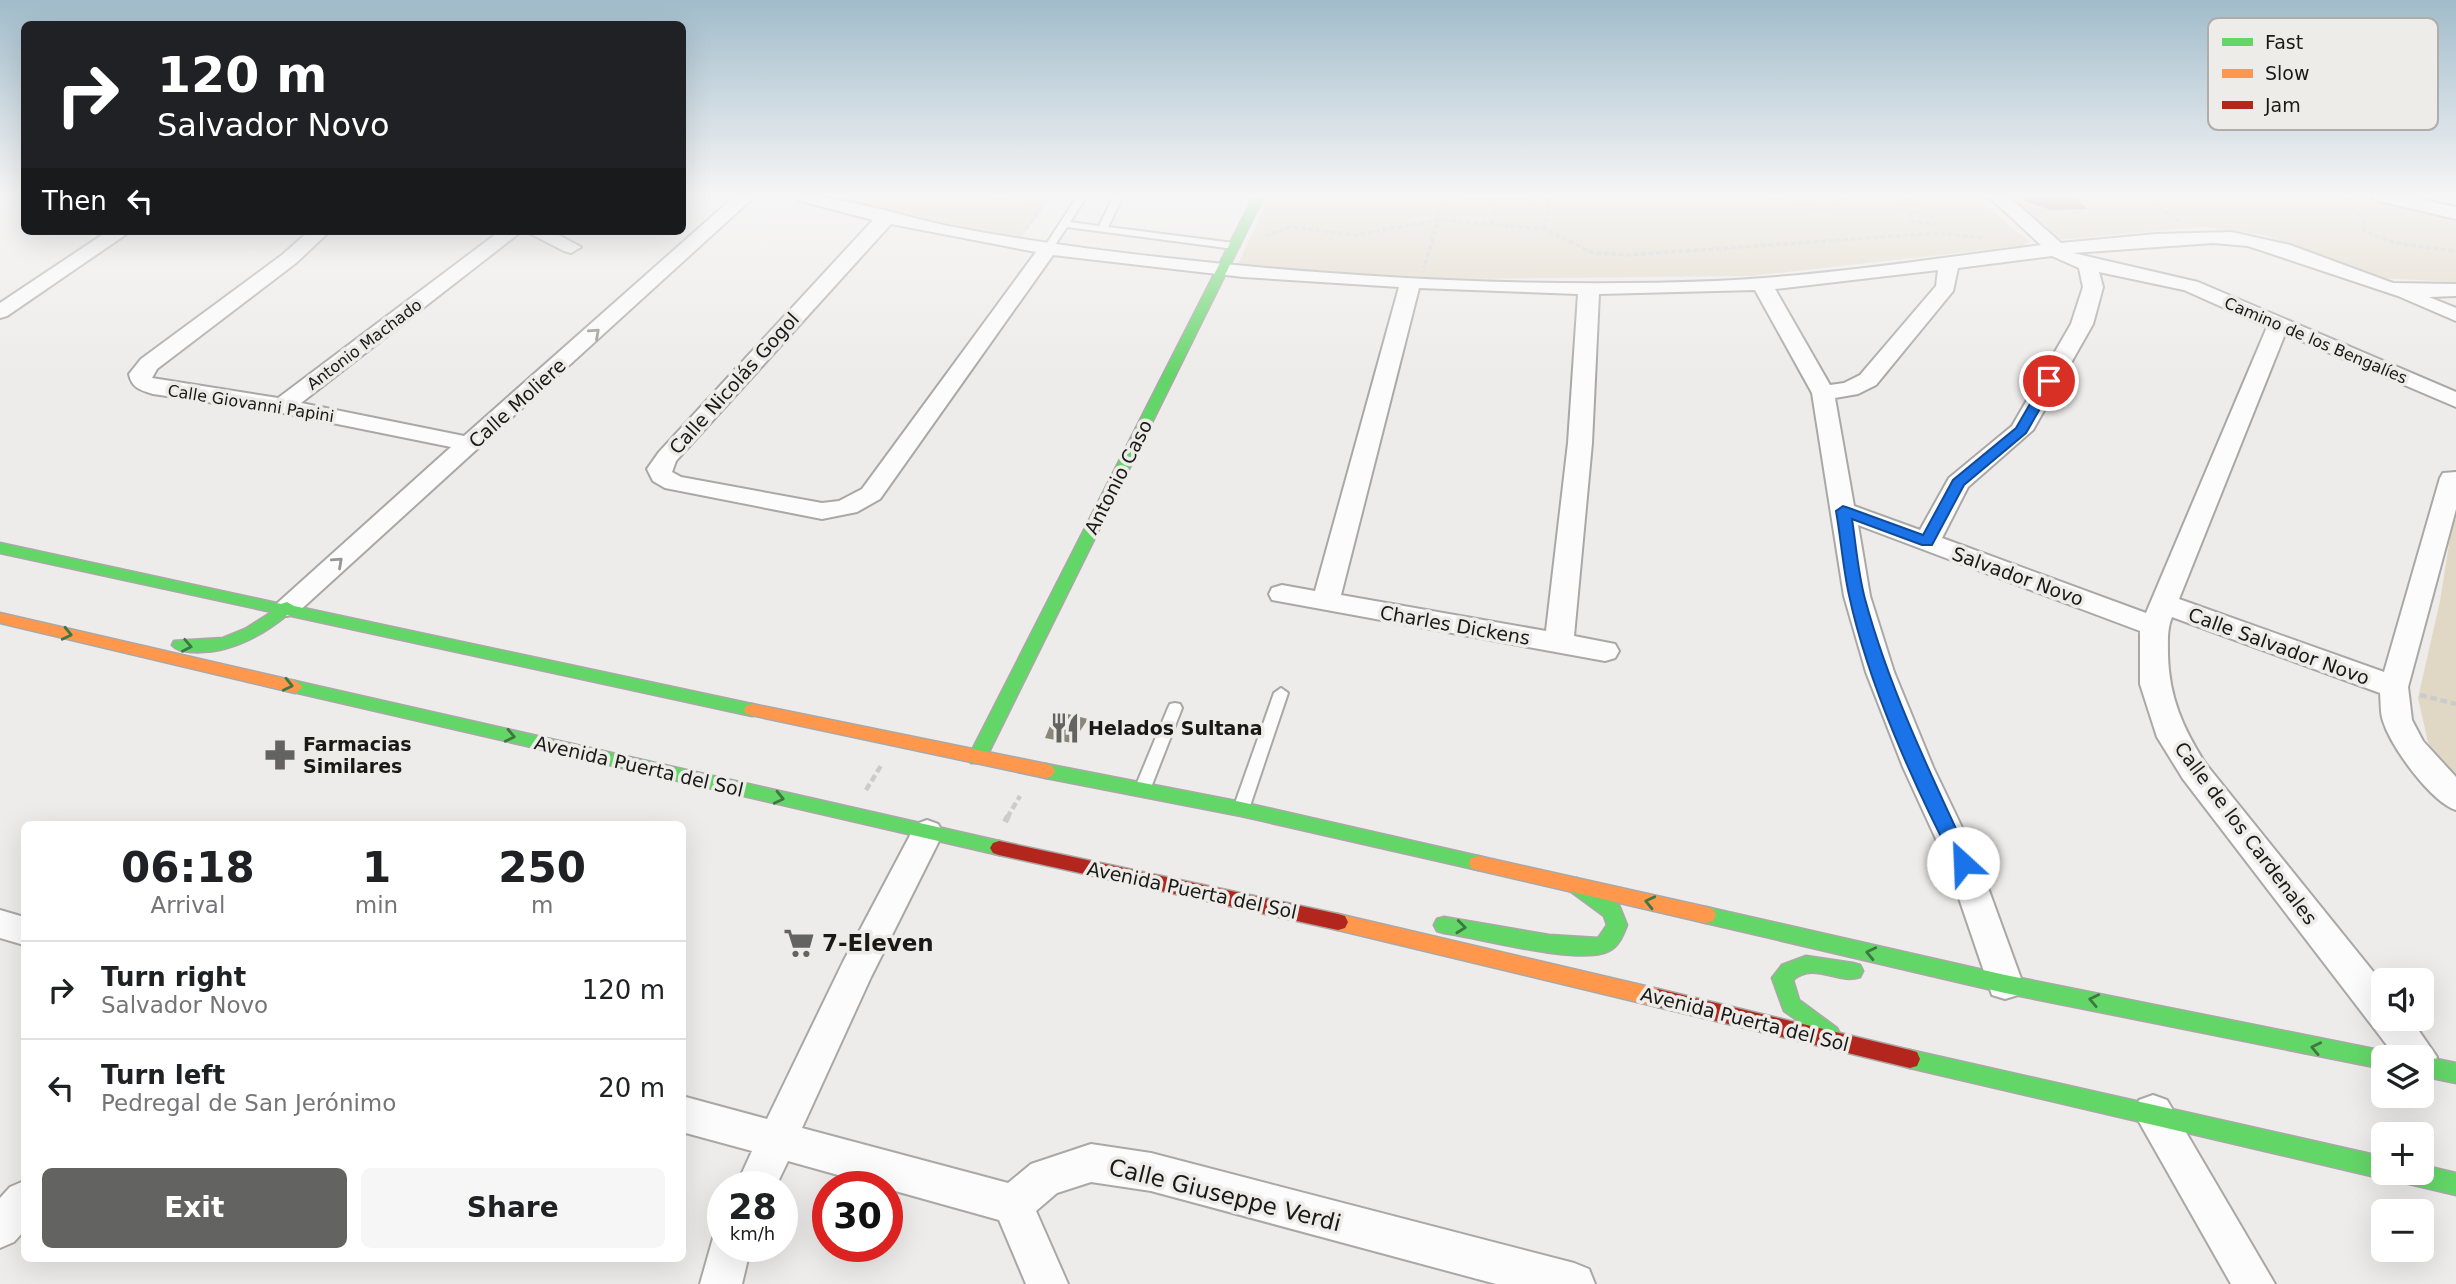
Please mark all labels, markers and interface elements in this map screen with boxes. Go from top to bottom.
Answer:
legend [2208,18,2438,130]
text: Fast [2265,31,2303,53]
text: 120 m [157,47,327,104]
icon: right [42,49,133,140]
text: Slow [2265,62,2310,84]
text: Jam [2264,94,2301,116]
text: Salvador Novo [157,106,390,144]
icon: left [121,182,159,220]
text: Then [42,186,107,216]
street label: Camino de los Bengalíes [2222,293,2410,388]
street label: Antonio Machado [303,295,425,394]
street label: Calle Nicolás Gogol [665,308,803,458]
one-way arrow [587,329,600,341]
pin [2019,351,2079,411]
street label: Calle Moliere [464,354,570,452]
icon: arrive [2030,362,2068,400]
street label: Calle Giovanni Papini [166,381,336,426]
street label: Antonio Caso [1080,416,1156,538]
street label: Salvador Novo [1949,542,2087,610]
one-way arrow [330,558,343,570]
street label: Charles Dickens [1378,601,1532,649]
street label: Calle Salvador Novo [2185,603,2373,689]
one-way arrow [60,625,72,640]
one-way arrow [181,638,192,653]
one-way arrow [282,676,294,691]
restaurant icon: Helados Sultana [1048,711,1082,745]
place label: Helados Sultana [1088,717,1263,739]
one-way arrow [504,727,516,742]
street label: Avenida Puerta del Sol [532,731,746,801]
place label: Farmacias Similares [303,733,412,777]
pharmacy icon: Farmacias Similares [263,738,297,772]
street label: Calle de los Cardenales [2170,738,2322,928]
one-way arrow [773,790,785,805]
position arrow [1926,826,2000,900]
text: 06:18 [121,843,255,892]
text: 1 [362,843,391,892]
text: 250 [498,843,586,892]
street label: Avenida Puerta del Sol [1085,857,1299,923]
text: Arrival [151,892,225,918]
text: min [355,892,398,918]
text: m [531,892,553,918]
one-way arrow [1644,895,1656,910]
one-way arrow [1456,919,1467,934]
supermarket icon: 7-Eleven [782,926,816,960]
place label: 7-Eleven [822,930,934,956]
one-way arrow [1865,947,1877,962]
text: Turn right [101,962,246,992]
map controls [2371,968,2434,1262]
button: sound [2371,968,2434,1031]
icon: right [42,971,80,1009]
text: 120 m [582,975,665,1005]
street label: Avenida Puerta del Sol [1639,982,1851,1056]
text: Salvador Novo [101,992,268,1018]
one-way arrow [2088,994,2100,1008]
one-way arrow [2310,1041,2322,1056]
button: layers [2371,1045,2434,1108]
text: Turn left [101,1060,225,1090]
icon: left [42,1069,80,1107]
text: 20 m [598,1073,665,1103]
text: Pedregal de San Jerónimo [101,1090,396,1116]
button: + [2371,1122,2434,1185]
street label: Calle Giuseppe Verdi [1106,1154,1344,1236]
button: Exit [42,1168,347,1248]
button: Share [361,1168,665,1248]
speed limit sign: 30 [812,1171,903,1262]
text: 28 [728,1187,777,1227]
button: − [2371,1199,2434,1262]
text: km/h [730,1223,775,1244]

